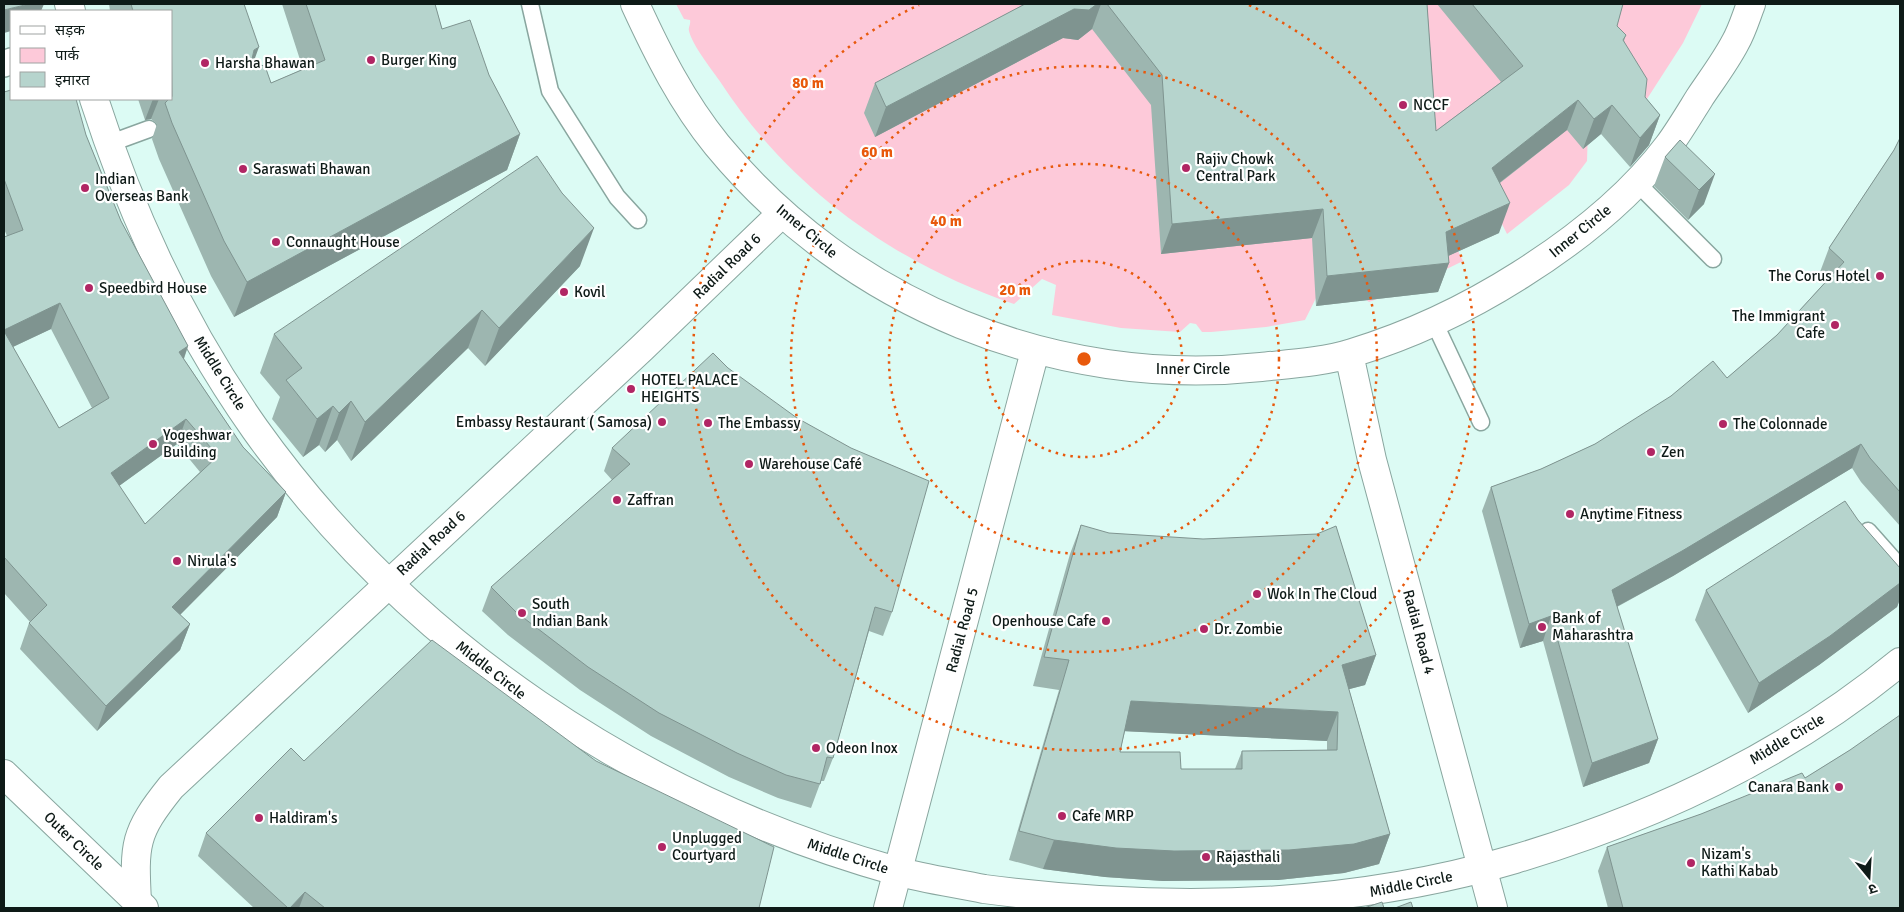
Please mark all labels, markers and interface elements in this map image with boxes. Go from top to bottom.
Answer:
legend [10,10,172,100]
text: सड़क [55,21,85,39]
text: पार्क [55,46,79,64]
place label: Burger King [381,51,457,69]
place label: Harsha Bhawan [215,54,315,72]
marker: Burger King [365,54,377,66]
marker: Harsha Bhawan [199,57,211,69]
text: इमारत [55,71,90,89]
text: 80 m [792,74,824,92]
place label: NCCF [1413,96,1449,114]
marker: NCCF [1397,99,1409,111]
text: 60 m [861,143,893,161]
place label: Rajiv Chowk Central Park [1196,150,1276,185]
place label: Saraswati Bhawan [253,160,371,178]
marker: Rajiv Chowk Central Park [1180,162,1192,174]
marker: Saraswati Bhawan [237,163,249,175]
place label: Indian Overseas Bank [95,170,189,205]
marker: Indian Overseas Bank [79,182,91,194]
street label: Inner Circle [773,200,841,262]
street label: Inner Circle [1545,201,1615,261]
text: 40 m [930,212,962,230]
street label: Radial Road 6 [689,229,765,303]
place label: Connaught House [286,233,400,251]
marker: Connaught House [270,236,282,248]
place label: The Corus Hotel [1769,267,1870,285]
marker: The Corus Hotel [1874,270,1886,282]
place label: Speedbird House [99,279,207,297]
text: 20 m [999,281,1031,299]
marker: Speedbird House [83,282,95,294]
place label: Kovil [574,283,605,301]
marker: Kovil [558,286,570,298]
place label: The Immigrant Cafe [1732,307,1825,342]
marker: The Immigrant Cafe [1829,319,1841,331]
street label: Middle Circle [190,332,250,414]
centre of rings [1075,350,1093,368]
street label: Inner Circle [1156,360,1230,378]
place label: HOTEL PALACE HEIGHTS [641,371,738,406]
marker: HOTEL PALACE HEIGHTS [625,383,637,395]
place label: Embassy Restaurant ( Samosa) [456,413,652,431]
place label: The Embassy [718,414,800,432]
place label: The Colonnade [1733,415,1828,433]
marker: Embassy Restaurant ( Samosa) [656,416,668,428]
marker: The Embassy [702,417,714,429]
marker: The Colonnade [1717,418,1729,430]
place label: Yogeshwar Building [163,426,232,461]
marker: Yogeshwar Building [147,438,159,450]
place label: Zen [1661,443,1685,461]
marker: Zen [1645,446,1657,458]
place label: Warehouse Café [759,455,862,473]
marker: Warehouse Café [743,458,755,470]
place label: Zaffran [627,491,674,509]
marker: Zaffran [611,494,623,506]
place label: Anytime Fitness [1580,505,1683,523]
street label: Radial Road 6 [393,507,469,579]
marker: Anytime Fitness [1564,508,1576,520]
place label: Nirula's [187,552,237,570]
marker: Nirula's [171,555,183,567]
place label: Wok In The Cloud [1267,585,1377,603]
street label: Radial Road 5 [942,586,982,674]
marker: Wok In The Cloud [1251,588,1263,600]
street label: Radial Road 4 [1399,588,1439,676]
place label: South Indian Bank [532,595,608,630]
marker: South Indian Bank [516,607,528,619]
place label: Bank of Maharashtra [1552,609,1634,644]
place label: Openhouse Cafe [992,612,1096,630]
marker: Openhouse Cafe [1100,615,1112,627]
place label: Dr. Zombie [1214,620,1283,638]
marker: Bank of Maharashtra [1536,621,1548,633]
marker: Dr. Zombie [1198,623,1210,635]
street label: Middle Circle [452,637,530,703]
street label: Middle Circle [1746,710,1828,768]
place label: Odeon Inox [826,739,898,757]
marker: Odeon Inox [810,742,822,754]
place label: Canara Bank [1748,778,1829,796]
marker: Canara Bank [1833,781,1845,793]
place label: Cafe MRP [1072,807,1134,825]
street label: Outer Circle [40,808,108,874]
place label: Haldiram's [269,809,338,827]
marker: Cafe MRP [1056,810,1068,822]
marker: Haldiram's [253,812,265,824]
place label: Unplugged Courtyard [672,829,742,864]
street label: Middle Circle [805,834,891,878]
marker: Unplugged Courtyard [656,841,668,853]
place label: Nizam's Kathi Kabab [1701,845,1778,880]
place label: Rajasthali [1216,848,1280,866]
marker: Rajasthali [1200,851,1212,863]
north arrow [1844,852,1894,902]
marker: Nizam's Kathi Kabab [1685,857,1697,869]
street label: Middle Circle [1368,867,1454,901]
text: उ [1866,880,1879,898]

